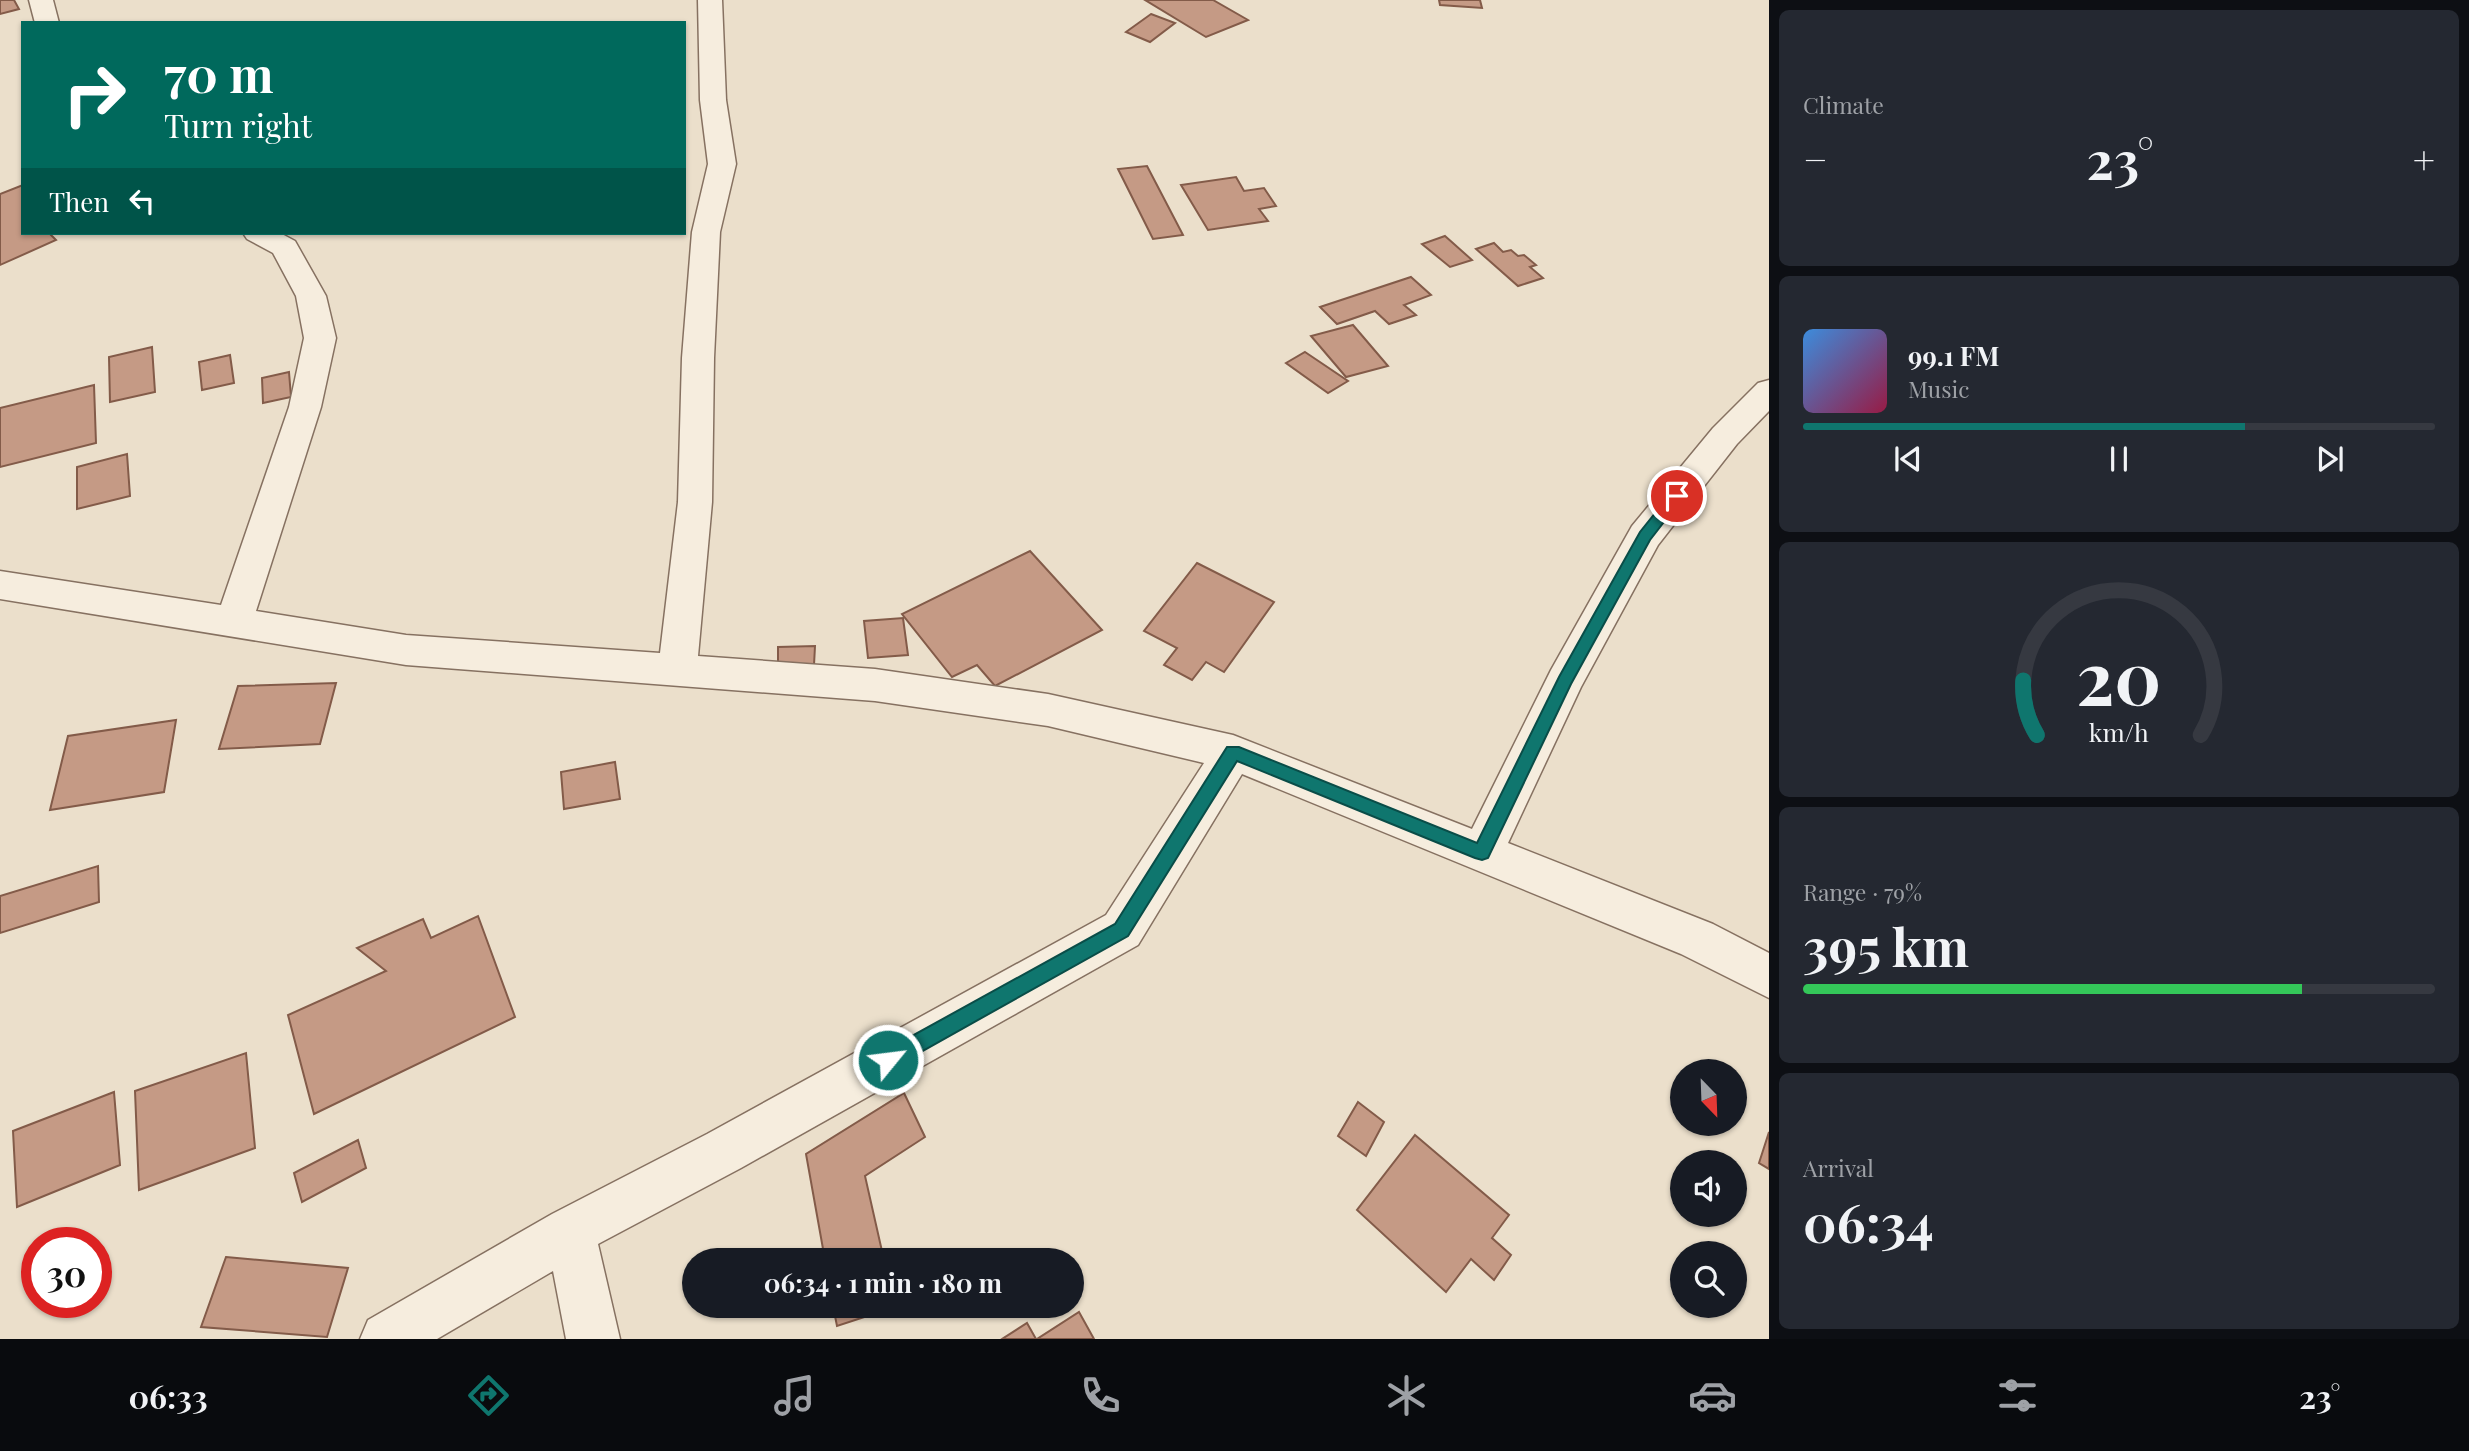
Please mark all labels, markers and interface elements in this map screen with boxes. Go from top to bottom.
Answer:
text: 70 m [164,40,274,105]
icon: right [49,49,140,140]
text: Climate [1803,89,1884,120]
text: Turn right [164,103,312,146]
text: 23° [2087,124,2154,193]
text: − [1803,133,1828,184]
text: + [2413,133,2435,184]
icon: left [123,182,161,220]
text: Then [49,184,109,219]
text: 99.1 FM [1908,338,1999,373]
text: Music [1908,373,1969,404]
icon: previous [1889,440,1927,478]
icon: pause [2100,440,2138,478]
icon: next [2311,440,2349,478]
pin [1647,466,1707,526]
icon: arrive [1658,477,1696,515]
text: 20 [2076,627,2162,724]
text: km/h [2089,715,2149,748]
text: Range · 79% [1803,876,1922,907]
text: 395 km [1803,911,1969,980]
position arrow [851,1023,925,1097]
north arrow [1670,1059,1746,1136]
map controls [1670,1059,1747,1318]
button: sound [1670,1150,1747,1227]
text: Arrival [1803,1152,1874,1183]
text: 06:34 [1803,1187,1934,1256]
speed limit sign: 30 [21,1227,112,1318]
button: search [1670,1241,1747,1318]
text: 06:34 · 1 min · 180 m [764,1265,1002,1300]
icon: directions [464,1371,513,1420]
icon: music [770,1371,819,1420]
icon: phone [1076,1371,1125,1420]
icon: climate [1382,1371,1431,1420]
icon: car [1688,1371,1737,1420]
icon: filters [1993,1371,2042,1420]
text: 06:33 [128,1374,208,1417]
text: 23° [2299,1374,2341,1417]

